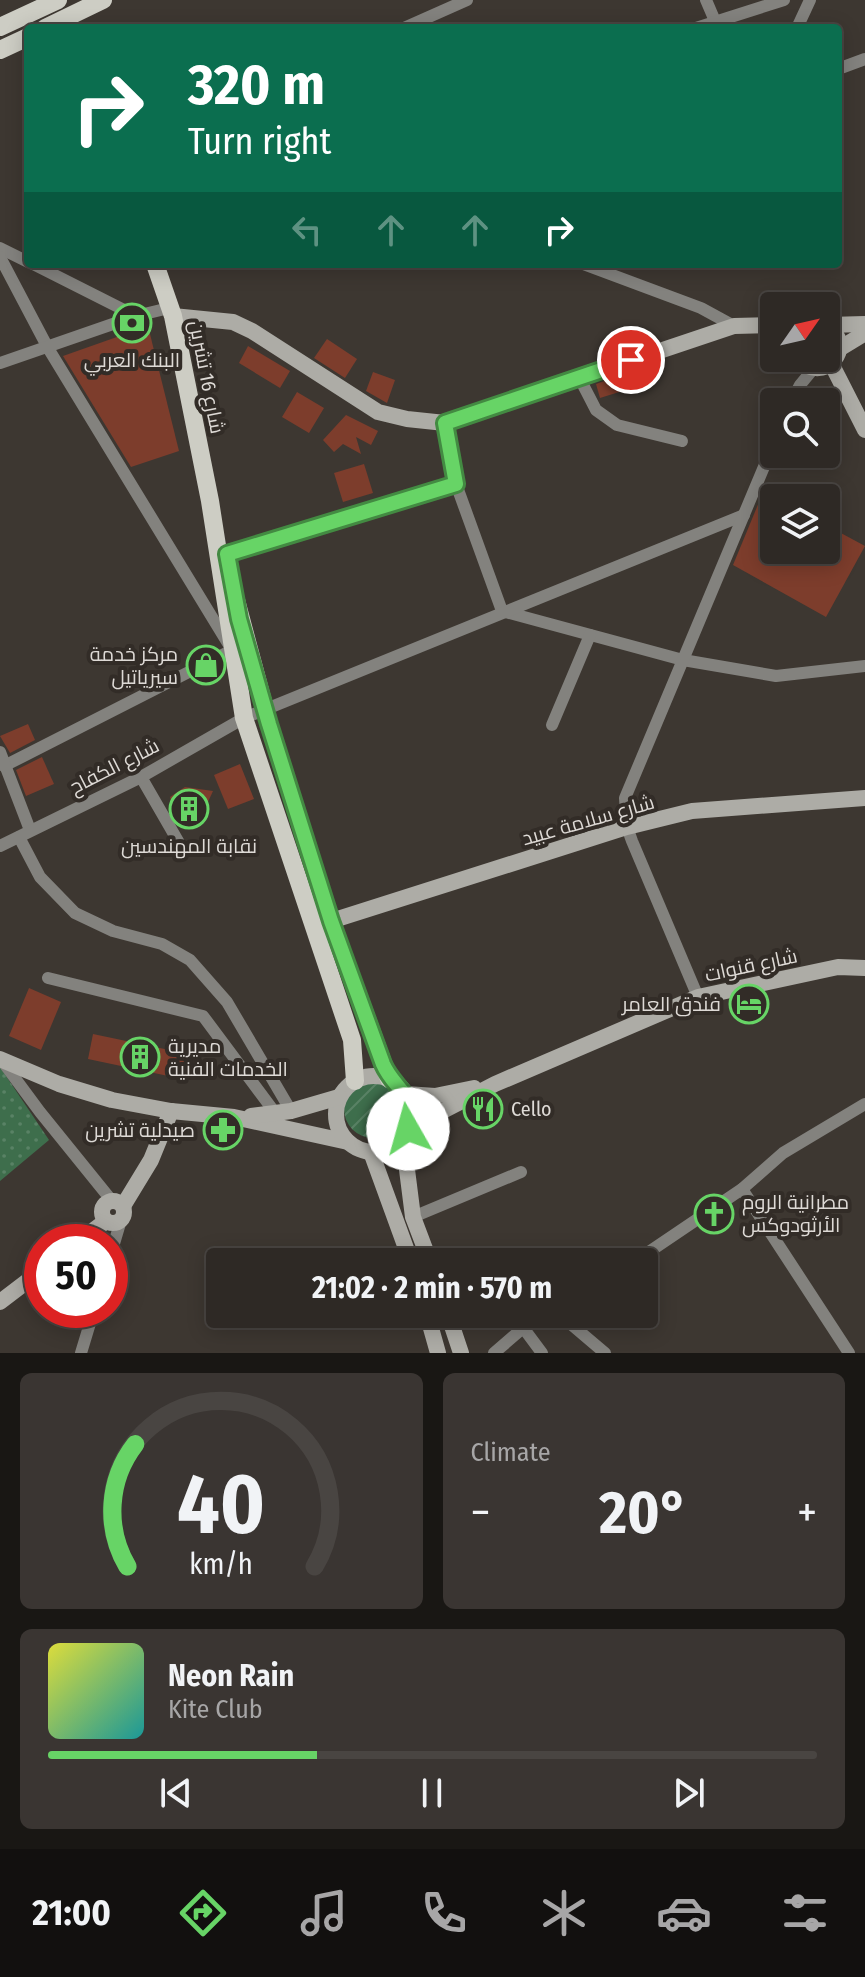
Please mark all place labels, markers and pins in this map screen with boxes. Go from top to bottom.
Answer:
bank icon: البنك العربي [111,302,153,344]
pin [597,326,665,394]
place label: البنك العربي [84,348,180,376]
place label: مركز خدمة سيرياتيل [90,642,178,690]
shop icon: مركز خدمة سيرياتيل [185,644,227,686]
building icon: نقابة المهندسين [168,788,210,830]
place label: نقابة المهندسين [121,834,257,859]
hotel icon: فندق العامر [728,983,770,1025]
place label: فندق العامر [621,992,721,1017]
place label: مديرية الخدمات الفنية [168,1034,288,1081]
building icon: مديرية الخدمات الفنية [119,1036,161,1078]
restaurant icon: Cello [462,1088,504,1130]
place label: Cello [511,1097,552,1121]
pharmacy icon: صيدلية تشرين [202,1109,244,1151]
place label: صيدلية تشرين [85,1118,195,1143]
place label: مطرانية الروم الأرثودوكس [742,1190,849,1238]
church icon: مطرانية الروم الأرثودوكس [693,1193,735,1235]

